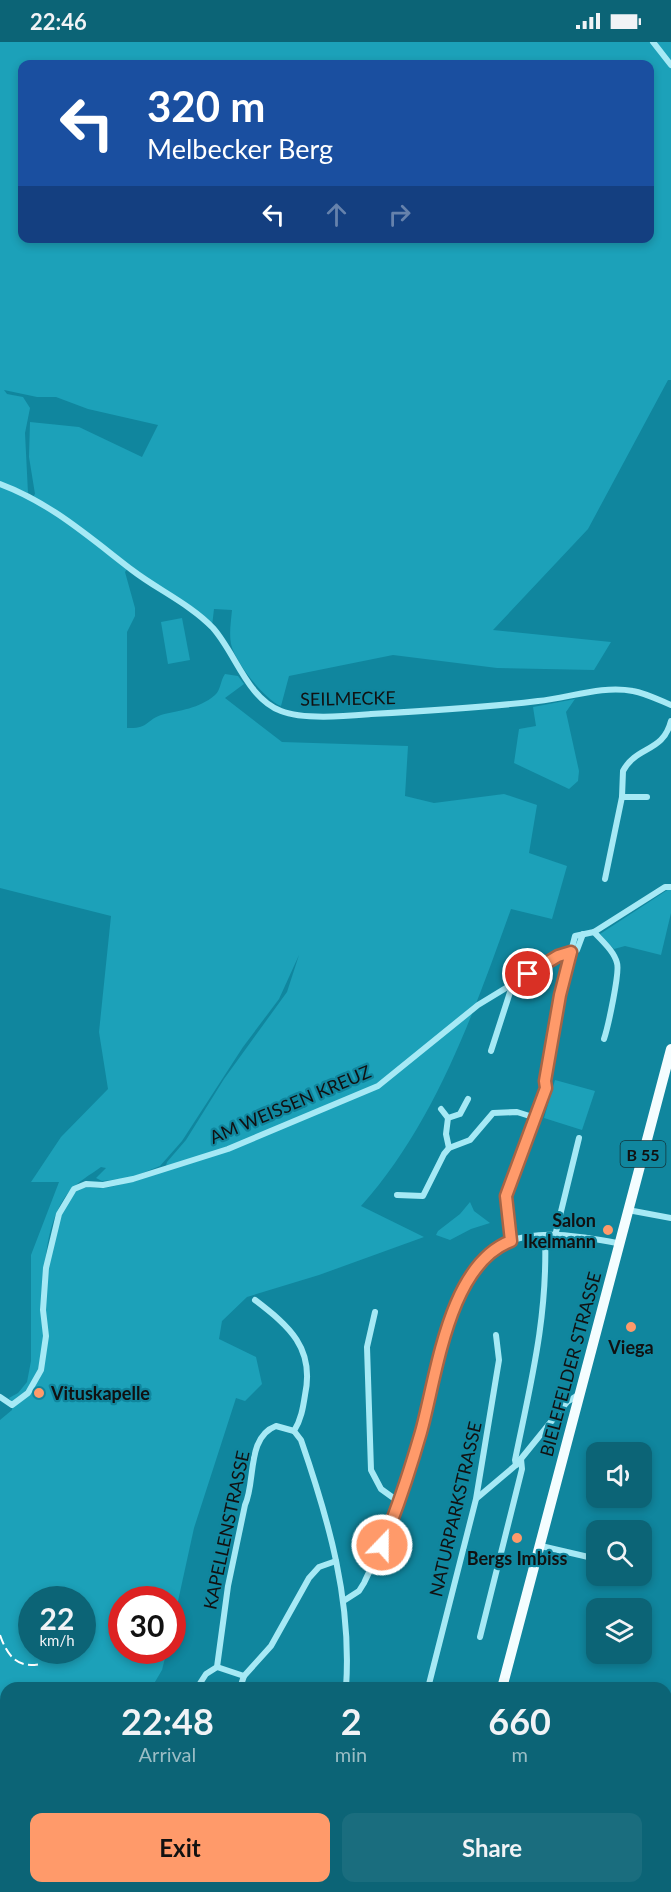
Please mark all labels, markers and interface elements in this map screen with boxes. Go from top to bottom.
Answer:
text: 22:46 [30,8,87,35]
text: 320 m [147,81,265,131]
icon: left [48,84,126,162]
text: Melbecker Berg [147,132,333,165]
icon: left [257,198,290,231]
icon: ahead [320,198,353,231]
icon: right [383,198,416,231]
street label: SEILMECKE [300,686,396,710]
pin [502,948,553,999]
icon: arrive [511,957,544,990]
street label: AM WEISSEN KREUZ [206,1060,374,1148]
road number: B 55 [620,1141,666,1167]
place label: Salon Ikelmann [523,1209,596,1252]
marker: Salon Ikelmann [601,1223,615,1237]
street label: BIELEFELDER STRASSE [535,1269,605,1459]
marker: Viega [624,1320,638,1334]
place label: Viega [607,1336,654,1358]
place label: Vituskapelle [50,1382,150,1404]
marker: Vituskapelle [32,1386,46,1400]
street label: NATURPARKSTRASSE [424,1419,486,1599]
map controls [586,1442,652,1664]
button: sound [586,1442,652,1508]
street label: KAPELLENSTRASSE [198,1449,254,1611]
position arrow [350,1513,414,1577]
button: search [586,1520,652,1586]
marker: Bergs Imbiss [510,1531,524,1545]
place label: Bergs Imbiss [467,1547,567,1569]
speed limit sign: 30 [108,1586,186,1664]
button: layers [586,1598,652,1664]
text: 22 [40,1600,74,1636]
text: km/h [39,1631,75,1649]
text: 22:48 [121,1699,214,1743]
text: 2 [341,1699,362,1743]
text: 660 [488,1699,551,1743]
text: Arrival [139,1742,196,1766]
text: min [335,1742,367,1766]
text: m [511,1742,528,1766]
button: Exit [30,1813,330,1882]
button: Share [342,1813,642,1882]

